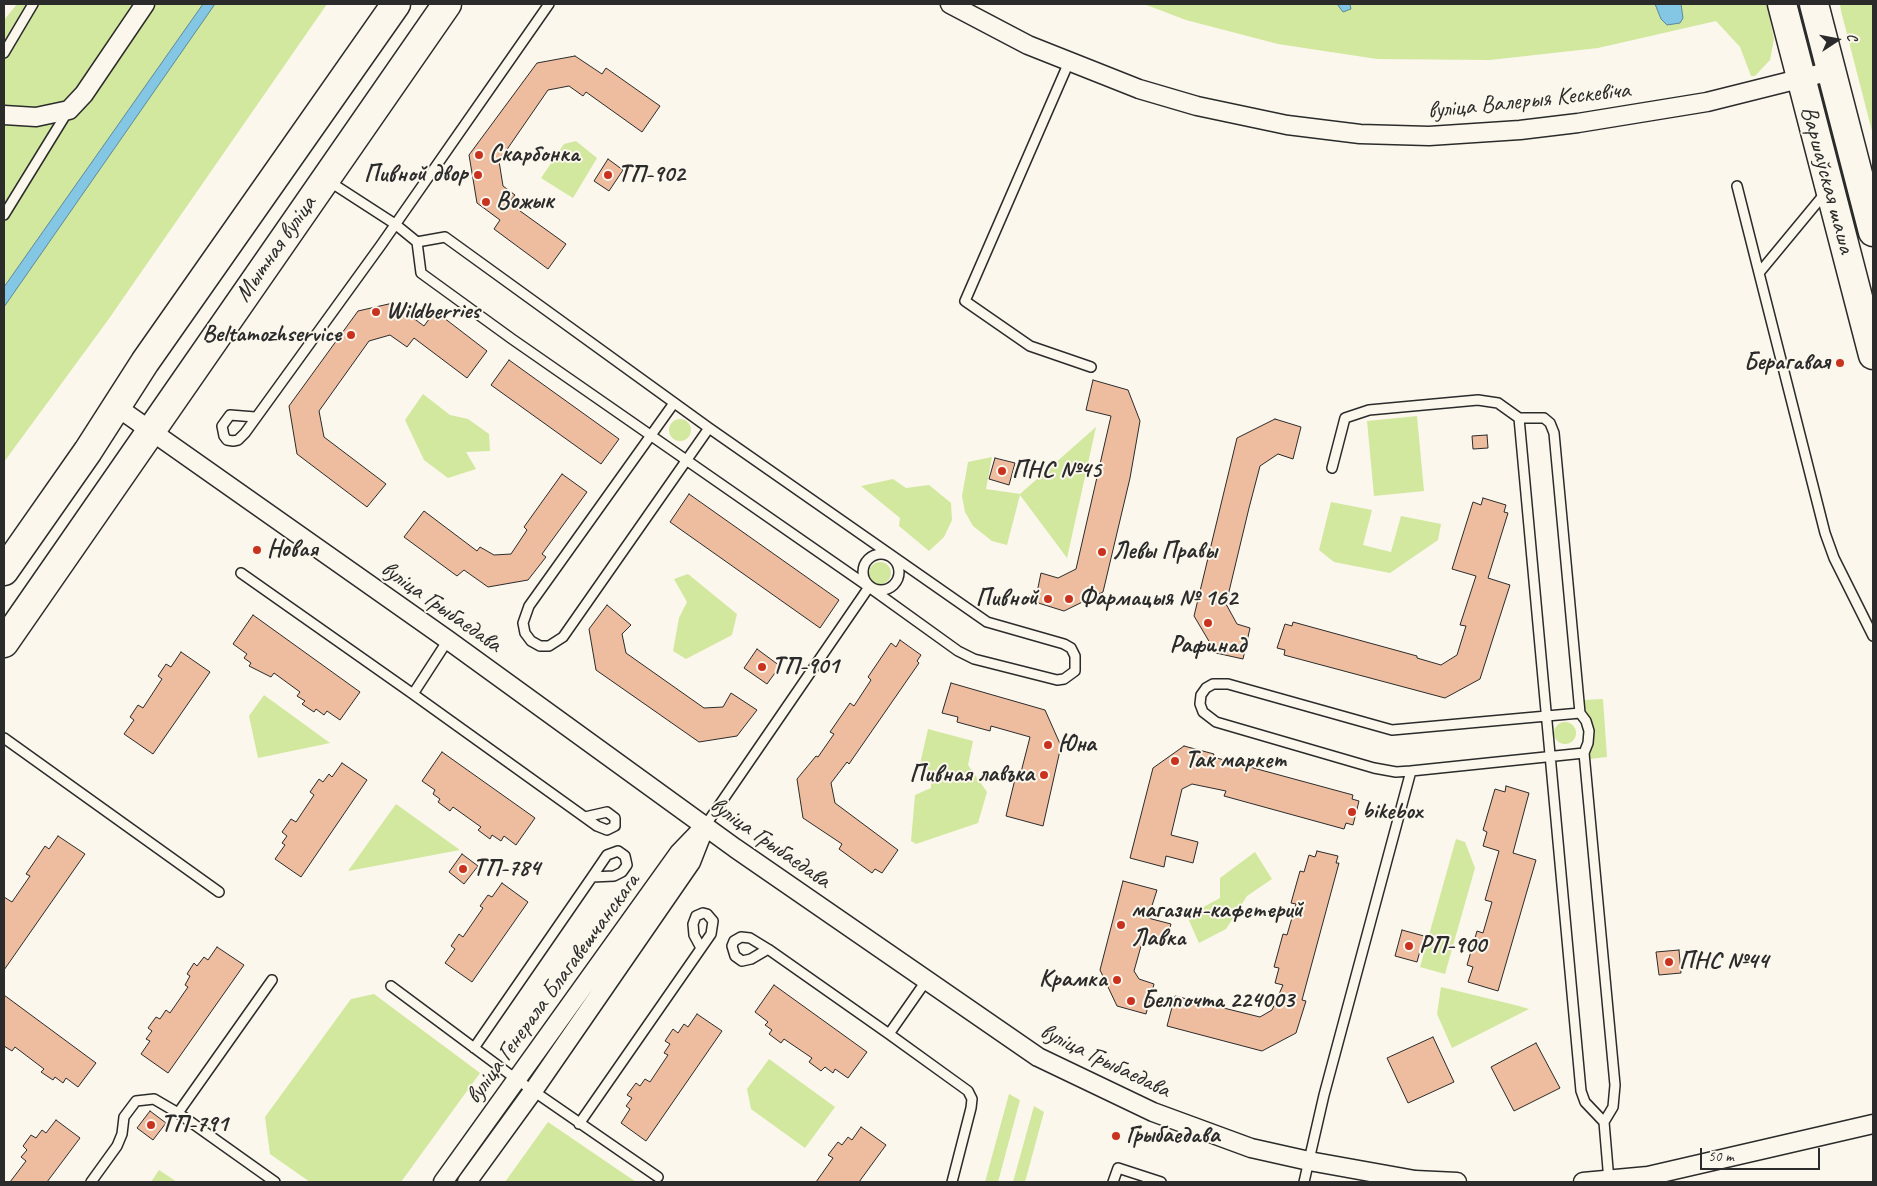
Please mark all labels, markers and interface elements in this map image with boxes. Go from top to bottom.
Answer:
north arrow [1812,15,1862,65]
text: С [1843,32,1861,42]
street label: вуліца Валерыя Кескевіча [1426,76,1632,126]
street label: Варшаўская шаша [1794,103,1860,257]
place label: Скарбонка [489,141,579,169]
marker: Скарбонка [473,149,485,161]
place label: Пивной двор [364,161,468,189]
place label: ТП-902 [618,161,685,189]
marker: Пивной двор [472,169,484,181]
marker: ТП-902 [602,169,614,181]
place label: Вожык [496,188,553,216]
street label: Мытная вуліца [229,190,323,308]
marker: Вожык [480,196,492,208]
place label: Wildberries [386,298,480,326]
marker: Wildberries [370,306,382,318]
place label: Beltamozhservice [202,321,341,349]
marker: Beltamozhservice [345,329,357,341]
place label: Берагавая [1744,349,1830,377]
marker: Берагавая [1834,357,1846,369]
place label: ПНС №45 [1012,457,1101,485]
marker: ПНС №45 [996,465,1008,477]
place label: Новая [267,536,318,564]
place label: Левы Правы [1112,538,1217,566]
marker: Новая [251,544,263,556]
marker: Левы Правы [1096,546,1108,558]
street label: вуліца Грыбаедава [375,555,507,659]
place label: Пивной [976,585,1038,613]
place label: Фармацыя № 162 [1079,585,1237,613]
marker: Пивной [1042,593,1054,605]
marker: Фармацыя № 162 [1063,593,1075,605]
marker: Рафинад [1202,617,1214,629]
place label: Рафинад [1170,632,1246,660]
place label: ТП-901 [772,653,839,681]
marker: ТП-901 [756,661,768,673]
place label: Юна [1058,731,1096,759]
marker: Юна [1042,739,1054,751]
place label: Так маркет [1185,747,1285,775]
marker: Так маркет [1169,755,1181,767]
place label: Пивная лавъка [910,761,1034,789]
marker: Пивная лавъка [1038,769,1050,781]
street label: вуліца Грыбаедава [704,791,836,895]
place label: bikebox [1362,798,1422,826]
marker: bikebox [1346,806,1358,818]
place label: ТП-784 [473,855,540,883]
marker: ТП-784 [457,863,469,875]
street label: вуліца Генерала Благавешчанскага [460,868,646,1110]
place label: магазин-кафетерий Лавка [1131,897,1303,953]
marker: магазин-кафетерий Лавка [1115,919,1127,931]
place label: РП-900 [1419,932,1486,960]
marker: РП-900 [1403,940,1415,952]
place label: ПНС №44 [1679,948,1768,976]
marker: ПНС №44 [1663,956,1675,968]
place label: Крамка [1039,966,1107,994]
marker: Крамка [1111,974,1123,986]
place label: Белпочта 224003 [1141,987,1294,1015]
marker: Белпочта 224003 [1125,995,1137,1007]
street label: вуліца Грыбаедава [1035,1017,1175,1105]
place label: ТП-791 [161,1111,228,1139]
marker: ТП-791 [145,1119,157,1131]
place label: Грыбаедава [1126,1122,1219,1150]
marker: Грыбаедава [1110,1130,1122,1142]
scale bar [1702,1138,1822,1170]
text: 50 m [1708,1147,1734,1166]

